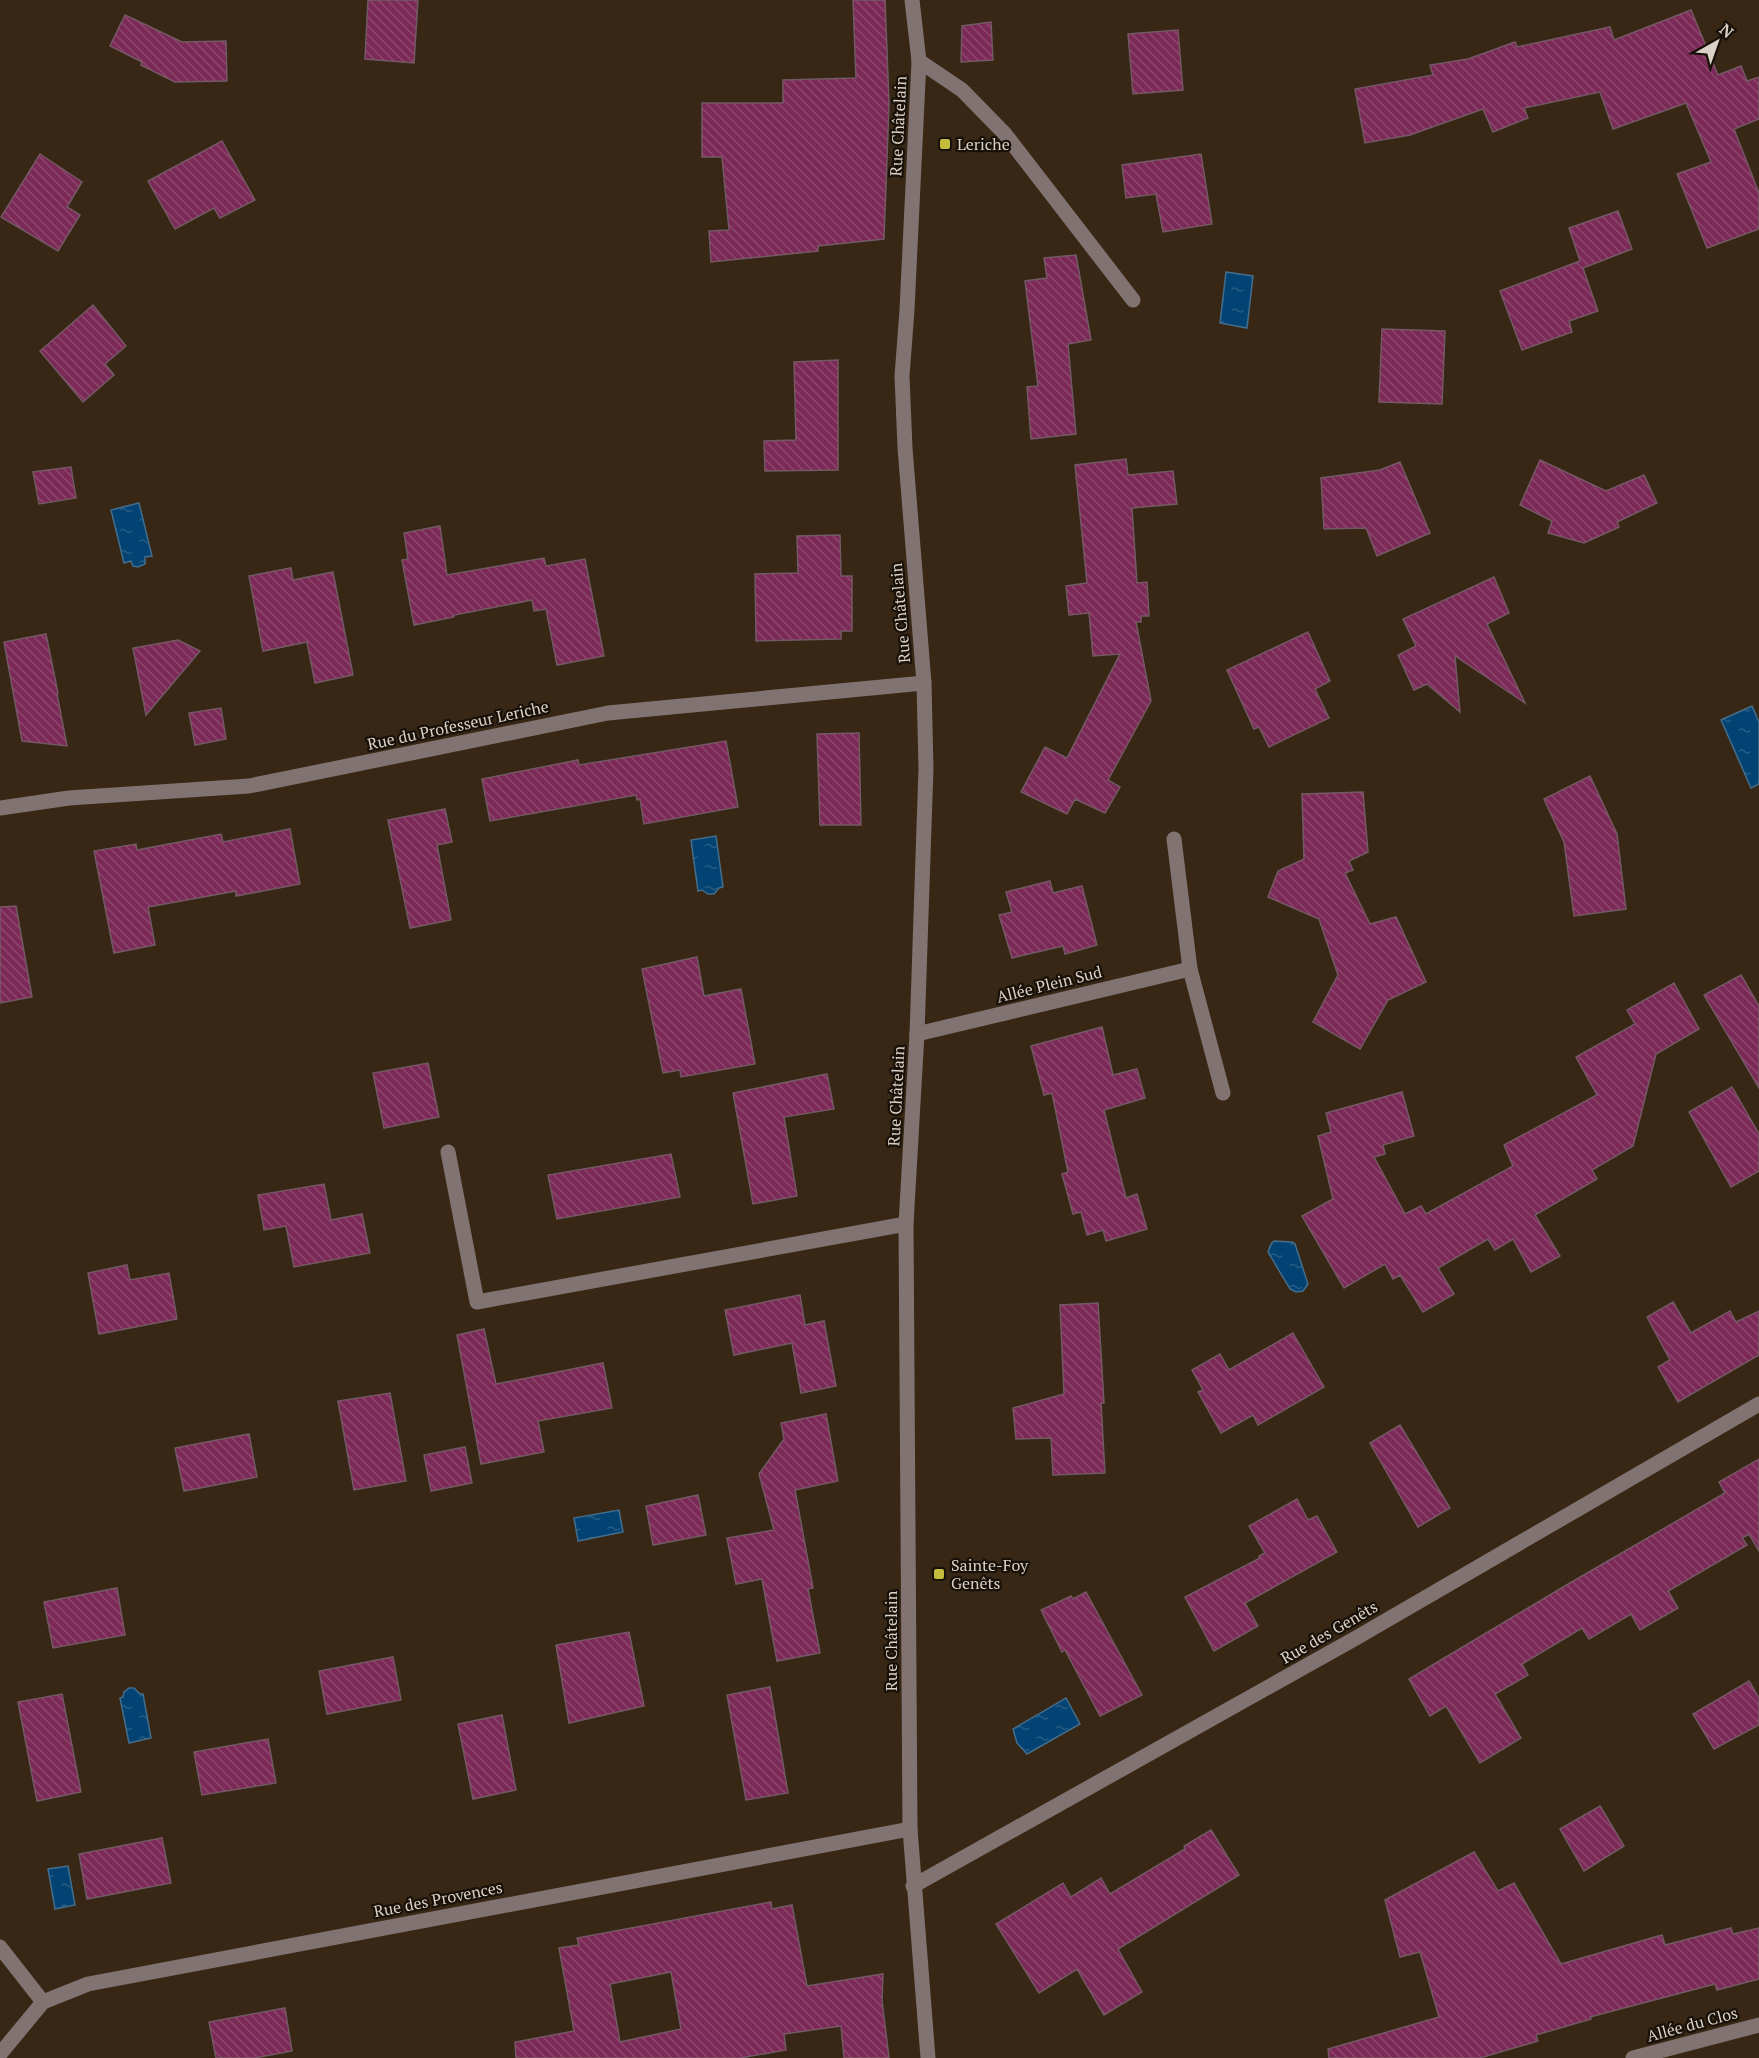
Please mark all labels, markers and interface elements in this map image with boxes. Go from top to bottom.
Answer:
north arrow [1687,12,1747,72]
text: N [1715,18,1738,43]
street label: Rue Châtelain [884,75,912,177]
place label: Leriche [957,133,1010,155]
marker: Leriche [938,137,952,151]
street label: Rue Châtelain [885,562,915,664]
street label: Rue du Professeur Leriche [365,695,551,755]
street label: Allée Plein Sud [994,960,1104,1008]
street label: Rue Châtelain [882,1045,910,1147]
place label: Sainte-Foy Genêts [951,1554,1029,1594]
marker: Sainte-Foy Genêts [932,1567,946,1581]
street label: Rue Châtelain [880,1590,902,1691]
street label: Rue des Genêts [1277,1595,1382,1669]
street label: Rue des Provences [372,1876,504,1922]
street label: Allée du Clos [1644,2001,1740,2047]

